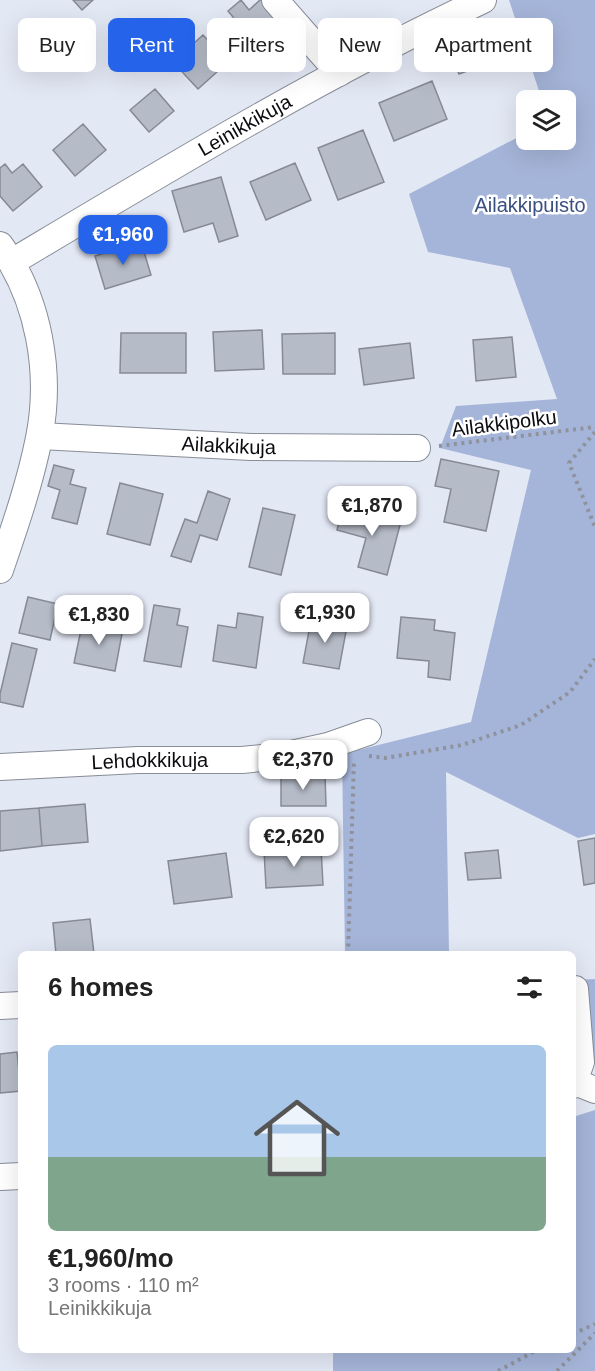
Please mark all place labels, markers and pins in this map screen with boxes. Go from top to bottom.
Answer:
pin: €1,960 [74,215,172,266]
pin: €1,870 [323,486,421,537]
pin: €1,930 [276,593,374,644]
pin: €1,830 [50,595,148,646]
pin: €2,370 [254,740,352,791]
pin: €2,620 [245,817,343,868]

